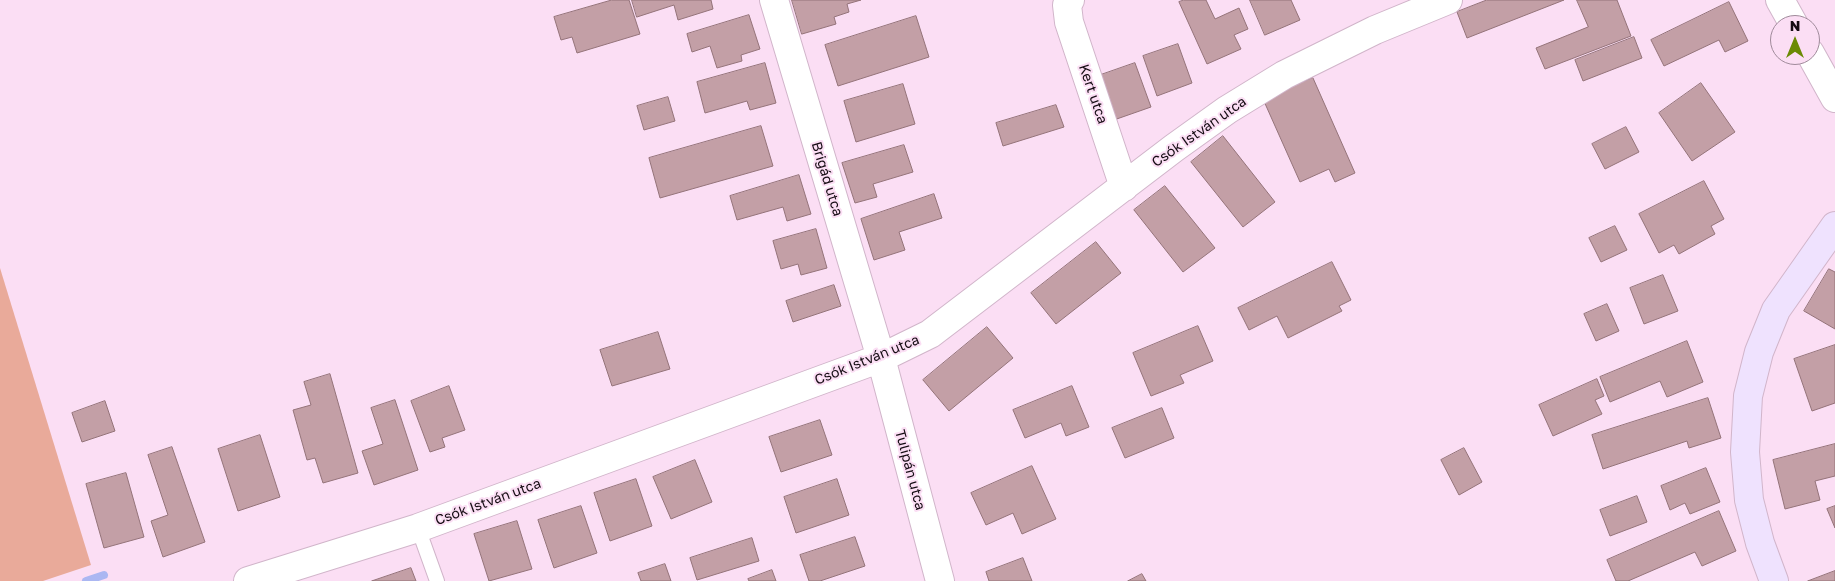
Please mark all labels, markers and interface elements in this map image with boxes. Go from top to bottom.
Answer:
north arrow [1770,15,1820,65]
text: N [1790,17,1800,34]
street label: Kert utca [1075,62,1111,126]
street label: Csók István utca [1149,93,1249,171]
street label: Brigád utca [808,140,846,218]
street label: Csók István utca [812,331,922,389]
street label: Tulipán utca [891,428,929,512]
street label: Csók István utca [433,475,543,529]

